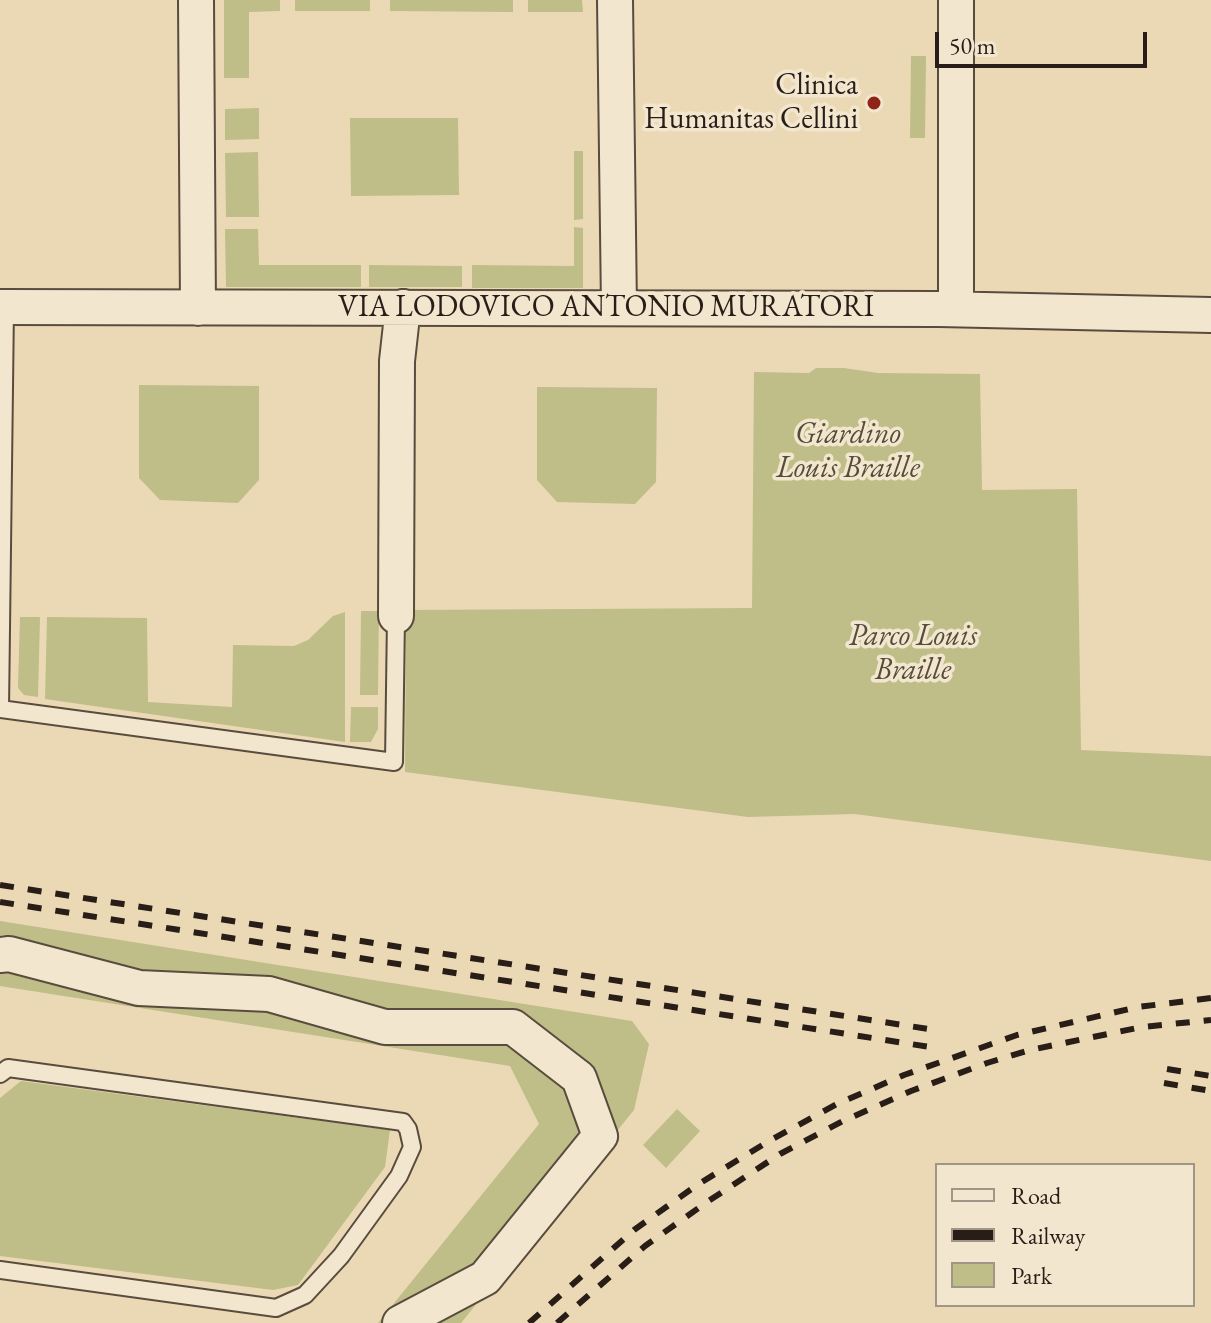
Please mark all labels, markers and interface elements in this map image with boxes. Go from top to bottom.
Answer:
scale bar [939,16,1151,66]
text: 50 m [949,30,996,61]
place label: Clinica Humanitas Cellini [644,68,858,138]
marker: Clinica Humanitas Cellini [865,94,883,112]
street label: VIA LODOVICO ANTONIO MURATORI [338,290,874,326]
park label: Giardino Louis Braille [776,417,920,488]
park label: Parco Louis Braille [849,619,977,690]
legend [935,1163,1195,1307]
text: Road [1011,1180,1061,1211]
text: Railway [1011,1220,1085,1251]
text: Park [1011,1260,1052,1291]

